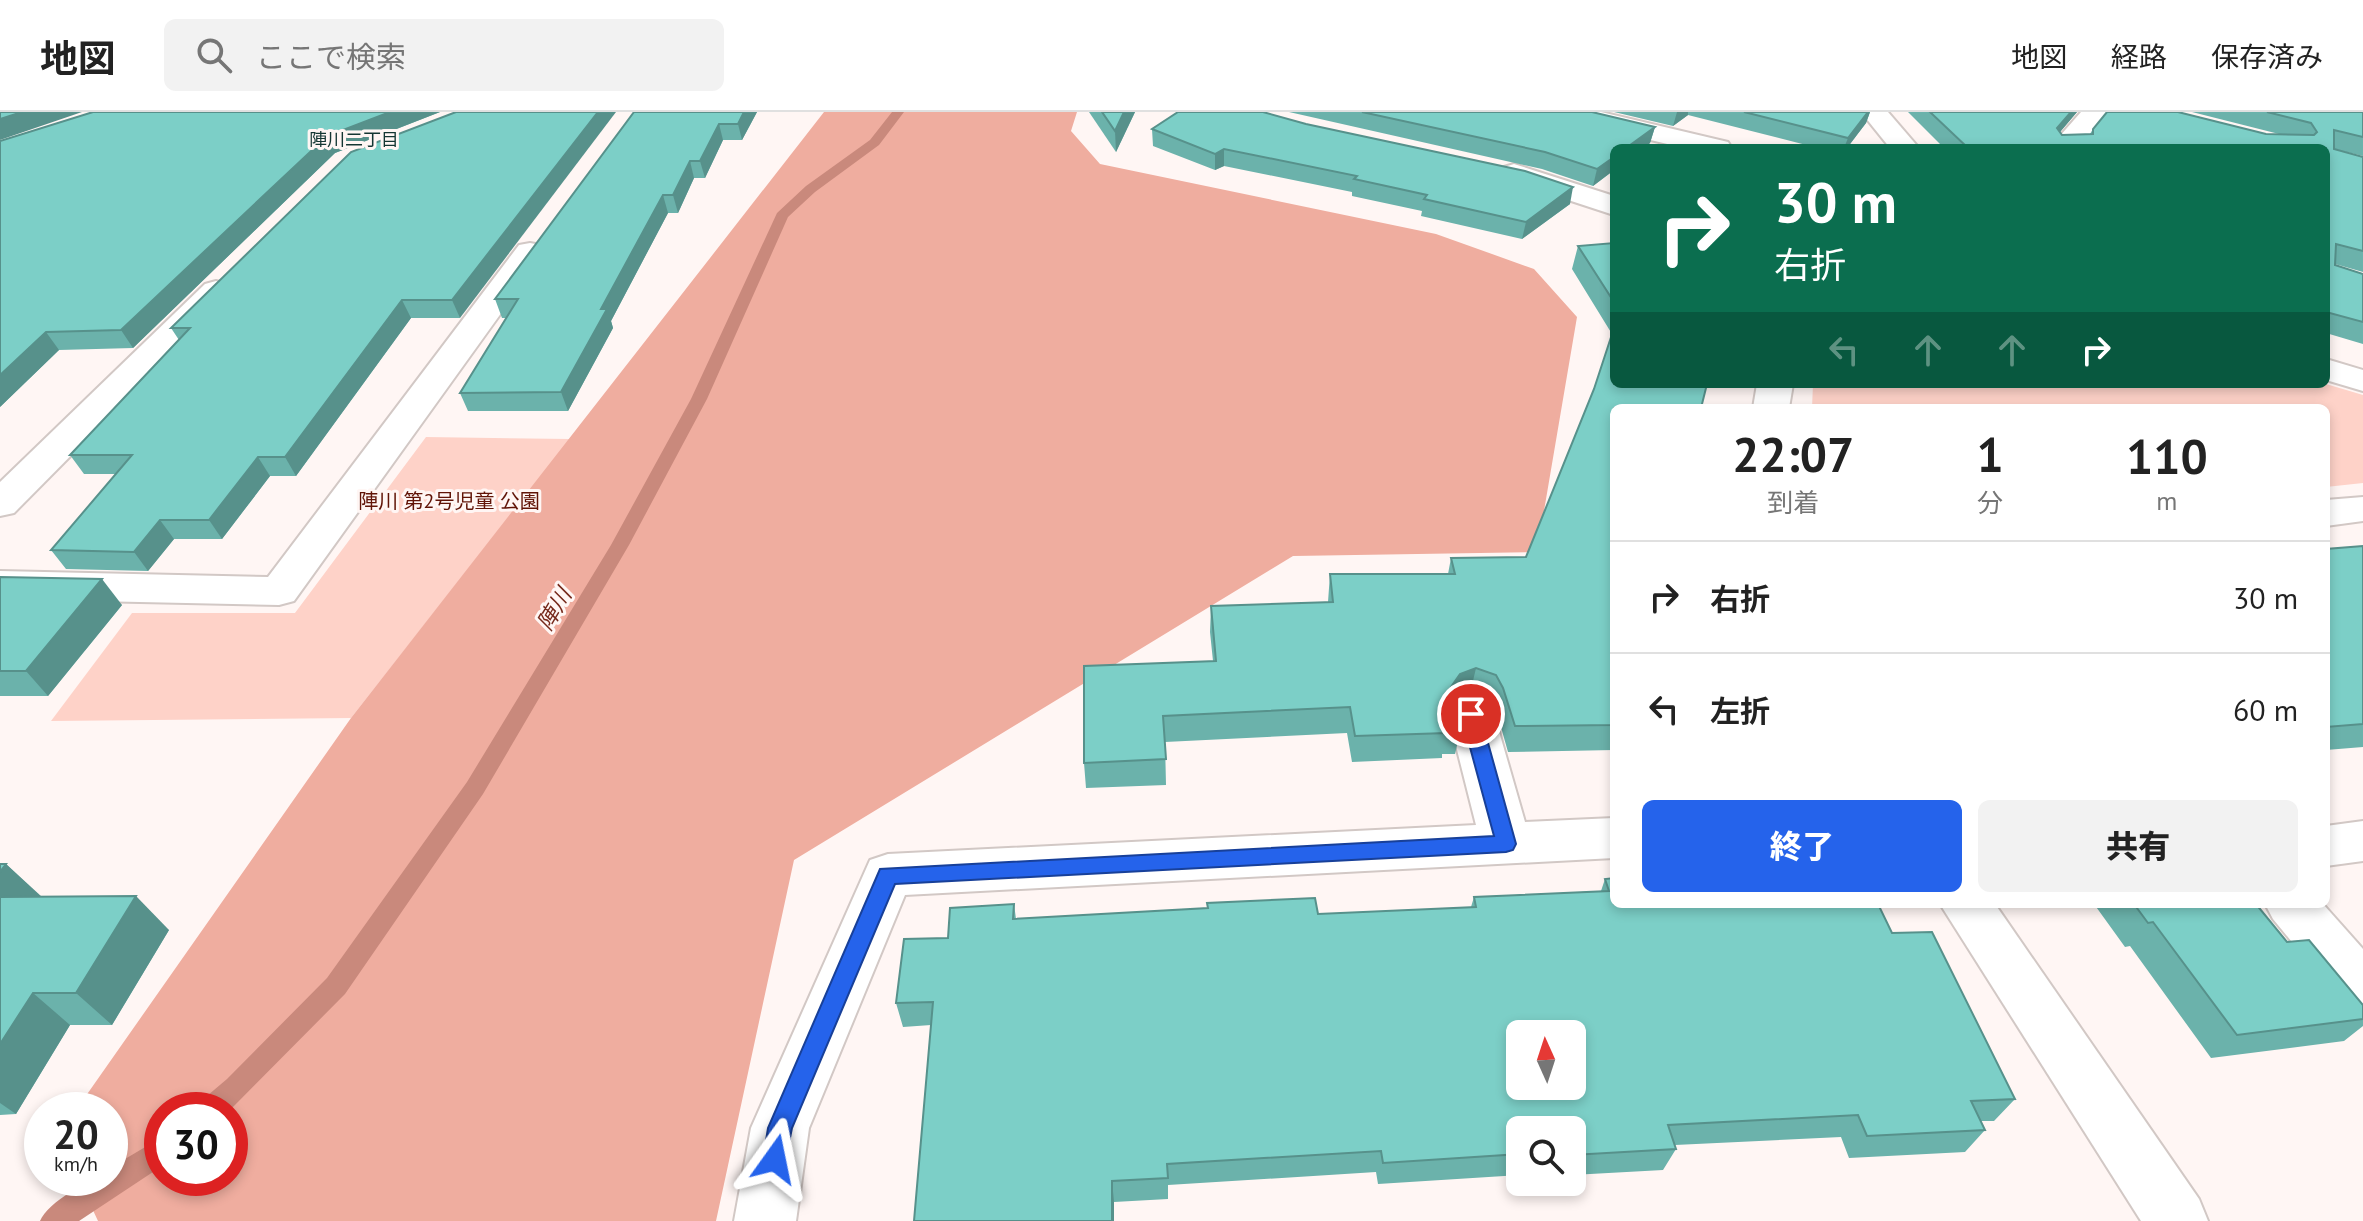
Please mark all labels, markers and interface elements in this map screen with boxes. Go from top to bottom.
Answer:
search box [164,19,724,91]
text: 地図 [40,33,116,82]
icon: search [192,33,236,77]
text: ここで検索 [256,37,406,76]
text: 地図 [2011,38,2067,75]
text: 経路 [2111,38,2167,75]
text: 保存済み [2211,38,2323,75]
district label: 陣川二丁目 [309,128,399,151]
text: 30 m [1774,166,1897,238]
icon: right [1642,176,1746,280]
text: 右折 [1774,241,1846,288]
icon: left [1822,328,1866,372]
icon: ahead [1906,328,1950,372]
icon: ahead [1990,328,2034,372]
icon: right [2074,328,2118,372]
text: 22:07 [1732,423,1854,485]
text: 1 [1976,423,2004,485]
text: 110 [2126,425,2208,487]
text: m [2156,484,2177,517]
text: 到着 [1767,486,1819,519]
text: 分 [1977,486,2003,519]
park label: 陣川 第2号児童 公園 [358,488,540,514]
icon: right [1642,575,1686,619]
text: 30 m [2233,578,2298,617]
text: 右折 [1710,579,1770,618]
water label: 陣川 [531,581,578,635]
pin [1437,680,1505,748]
icon: left [1642,687,1686,731]
text: 60 m [2233,690,2298,729]
text: 左折 [1710,691,1770,730]
icon: arrive [1449,692,1493,736]
button: 終了 [1642,800,1962,892]
button: 共有 [1978,800,2298,892]
north arrow [1506,1020,1586,1100]
map controls [1506,1020,1586,1196]
speed limit sign: 30 [144,1092,248,1196]
text: 20 [53,1108,99,1160]
button: search [1506,1116,1586,1196]
position arrow [733,1117,817,1201]
text: km/h [54,1151,98,1177]

